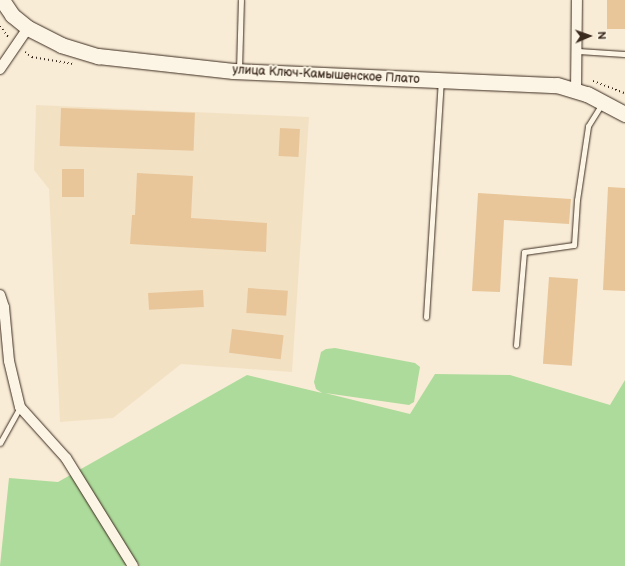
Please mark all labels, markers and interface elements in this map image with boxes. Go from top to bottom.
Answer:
north arrow [569,16,609,56]
text: N [595,31,608,40]
street label: улица Ключ-Камышенское Плато [232,63,420,87]

